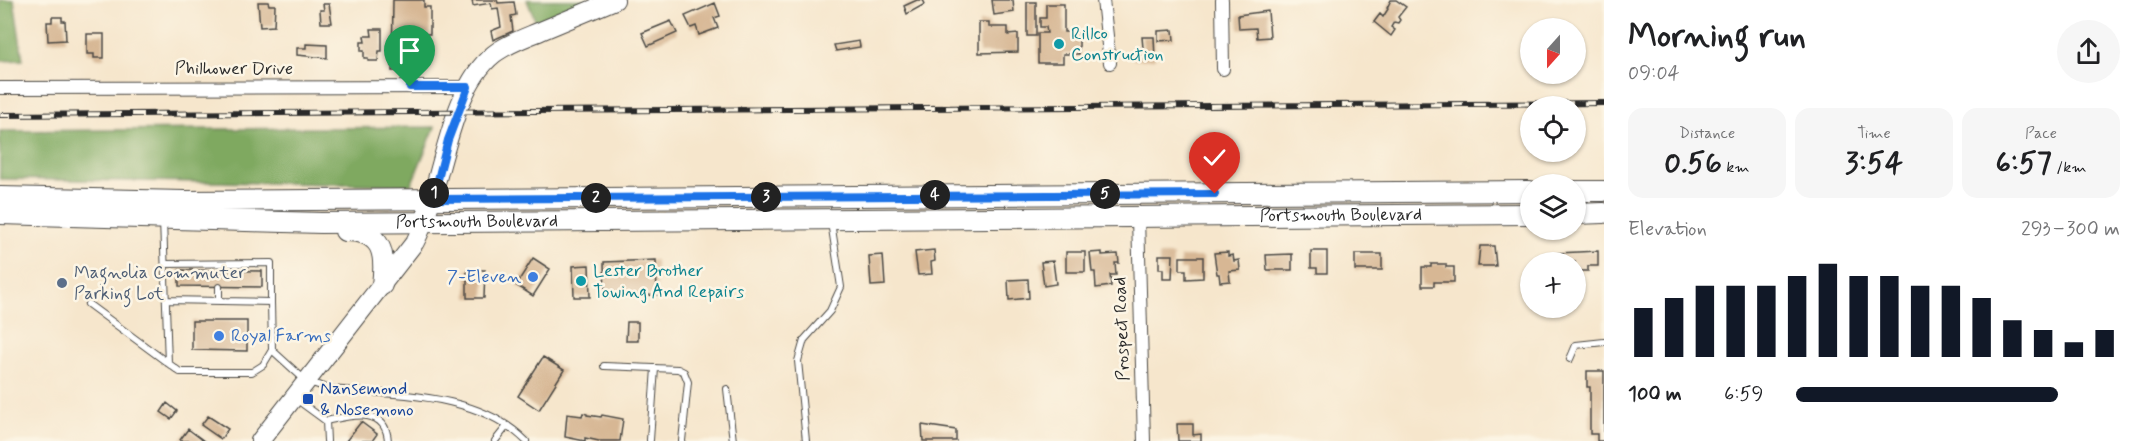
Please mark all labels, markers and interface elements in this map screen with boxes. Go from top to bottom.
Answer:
text: Morning run [1628,15,1806,59]
north arrow [1520,18,1586,84]
map controls [1520,18,1586,318]
button: share [2057,20,2120,83]
place label: Rillco Construction [1071,22,1164,67]
pin [384,25,435,87]
icon: arrive [393,34,426,67]
marker: Rillco Construction [1052,37,1066,51]
street label: Philhower Drive [175,57,293,81]
text: 09:04 [1628,60,1680,87]
button: locate [1520,96,1586,162]
text: Distance [1679,123,1735,144]
text: Time [1857,123,1891,144]
text: Pace [2025,123,2057,144]
pin [1189,132,1240,194]
icon: check [1198,141,1231,174]
text: 0.56 [1664,144,1722,183]
text: 3:54 [1845,144,1903,183]
text: 6:57 [1995,144,2052,183]
text: km [1722,157,1750,178]
text: /km [2052,157,2087,178]
button: layers [1520,174,1586,240]
pin: 1 [419,178,449,208]
pin: 5 [1090,179,1120,209]
pin: 4 [920,180,950,210]
text: 1 [430,182,438,203]
pin: 3 [751,182,781,212]
pin: 2 [581,183,611,213]
text: 5 [1100,183,1110,204]
text: 4 [930,184,940,205]
text: 3 [762,186,770,207]
text: 2 [592,187,600,208]
street label: Portsmouth Boulevard [1260,203,1422,228]
street label: Portsmouth Boulevard [396,209,558,234]
text: Elevation [1628,216,1707,243]
text: 293–300 m [2021,216,2120,243]
button: + [1520,252,1586,318]
place label: Lester Brother Towing And Repairs [593,259,744,304]
place label: Magnolia Commuter Parking Lot [74,261,246,308]
place label: 7-Eleven [447,265,521,289]
marker: 7-Eleven [526,270,540,284]
marker: Lester Brother Towing And Repairs [574,274,588,288]
marker: Magnolia Commuter Parking Lot [55,276,69,290]
street label: Prospect Road [1108,277,1136,381]
place label: Royal Farms [231,324,331,348]
marker: Royal Farms [212,329,226,343]
place label: Nansemond & Nosemono [320,377,414,422]
text: 100 m [1628,381,1682,408]
text: 6:59 [1724,381,1764,408]
marker: Nansemond & Nosemono [301,392,315,406]

